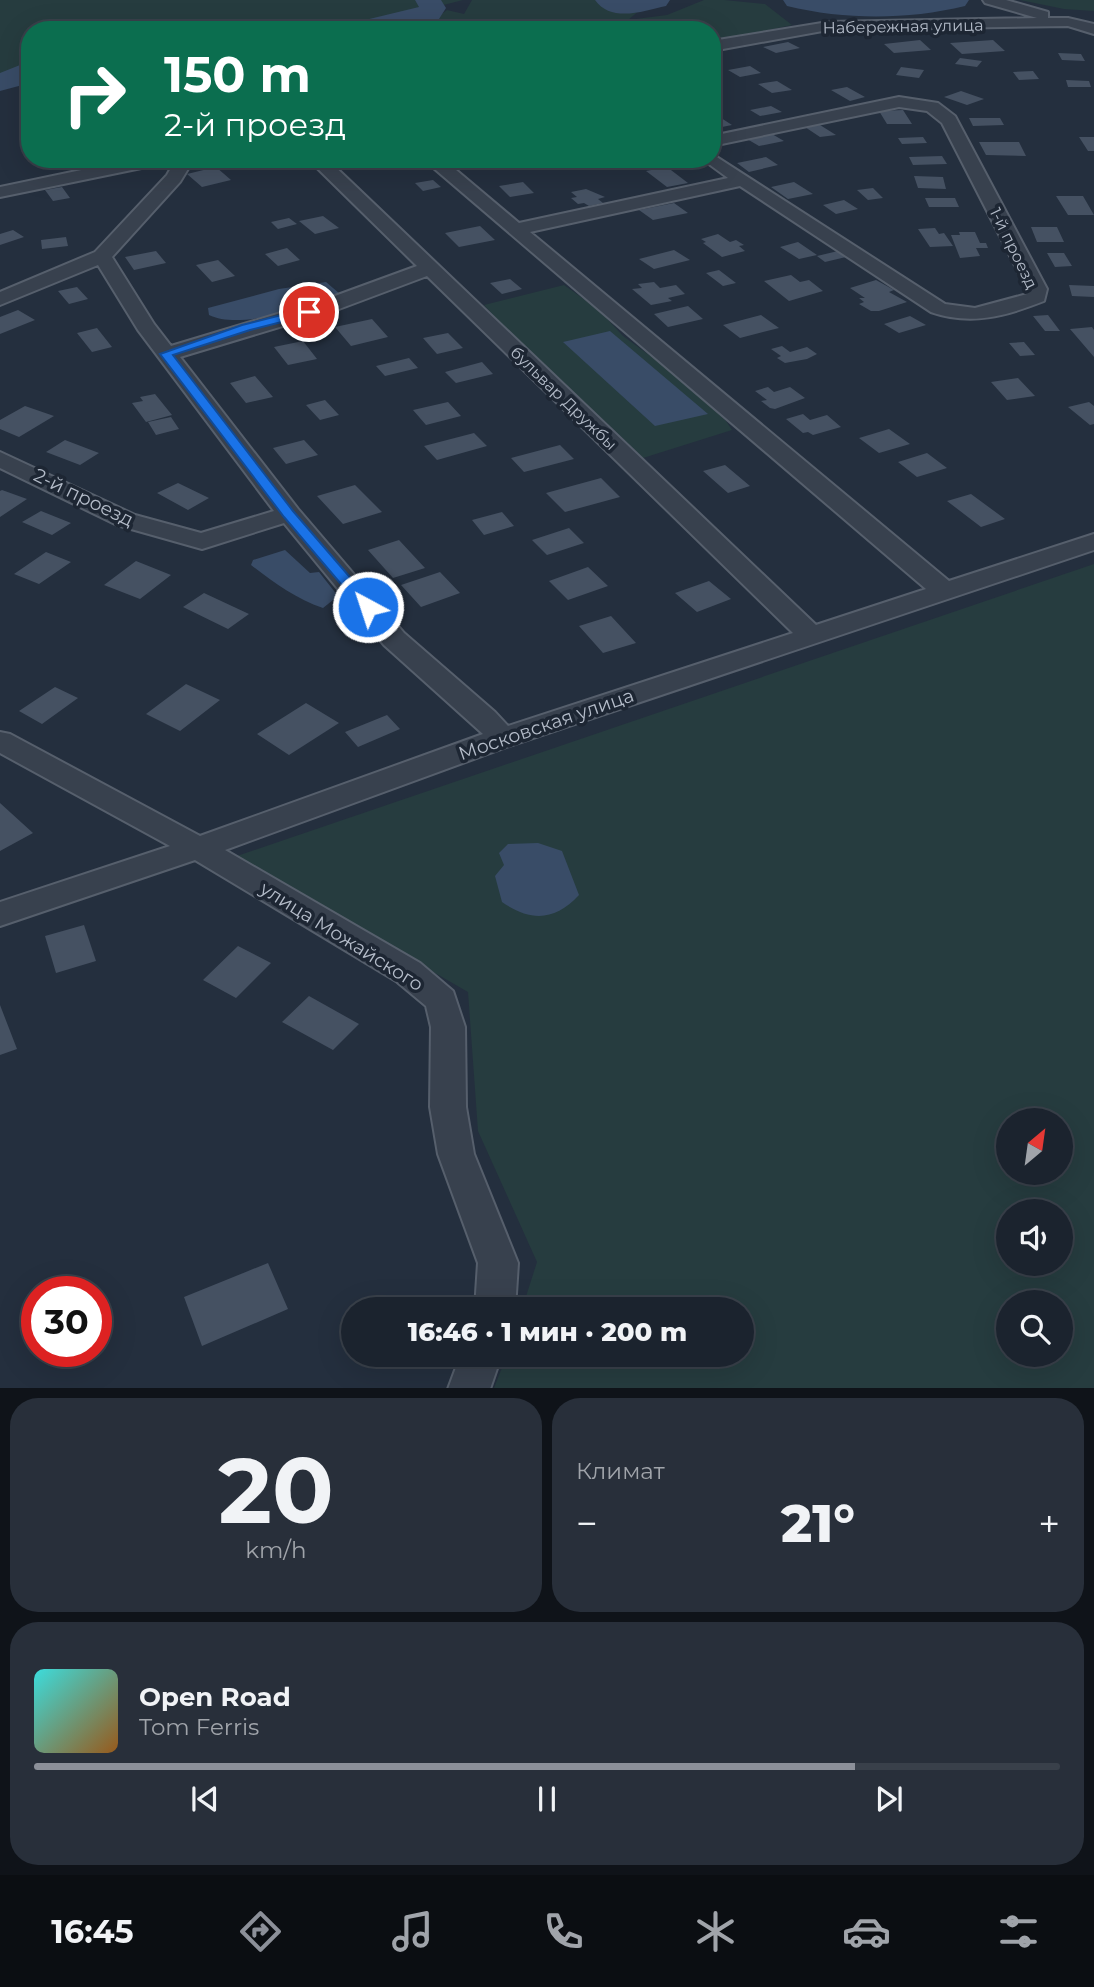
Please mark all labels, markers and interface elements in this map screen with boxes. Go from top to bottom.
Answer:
street label: Набережная улица [823,16,984,37]
text: 150 m [164,45,311,104]
icon: right [49,49,140,140]
text: 2-й проезд [164,105,346,144]
street label: 1-й проезд [986,205,1041,292]
pin [279,282,339,342]
icon: arrive [290,293,328,331]
street label: бульвар Дружбы [507,343,621,454]
street label: 2-й проезд [30,463,137,531]
position arrow [331,570,405,644]
street label: Московская улица [455,684,637,765]
street label: улица Можайского [255,876,428,996]
north arrow [996,1108,1073,1185]
map controls [996,1108,1073,1367]
button: sound [996,1199,1073,1276]
speed limit sign: 30 [21,1276,112,1367]
button: search [996,1290,1073,1367]
text: 16:46 · 1 мин · 200 m [408,1316,687,1348]
text: 20 [218,1435,334,1546]
text: Климат [576,1457,665,1485]
text: 21° [781,1492,855,1555]
text: − [576,1500,598,1547]
text: + [1038,1500,1060,1547]
text: km/h [245,1536,307,1564]
text: Open Road [139,1681,291,1713]
text: Tom Ferris [139,1713,259,1741]
icon: previous [186,1780,224,1818]
icon: pause [528,1780,566,1818]
icon: next [870,1780,908,1818]
icon: directions [236,1907,285,1956]
icon: music [388,1907,437,1956]
icon: phone [539,1907,588,1956]
icon: climate [691,1907,740,1956]
icon: car [842,1907,891,1956]
icon: filters [994,1907,1043,1956]
text: 16:45 [51,1912,134,1951]

